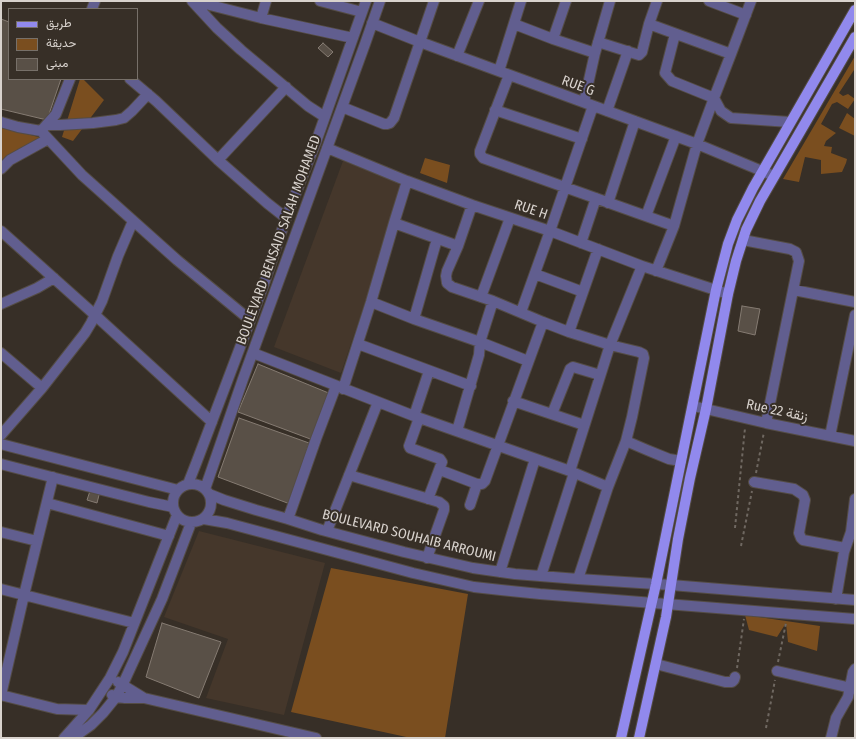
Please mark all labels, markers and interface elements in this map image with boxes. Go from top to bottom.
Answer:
legend [8,8,138,80]
text: طريق [46,16,71,30]
text: حديقة [46,36,76,50]
text: مبنى [46,56,68,70]
street label: RUE G [559,72,597,100]
street label: BOULEVARD BENSAID SALAH MOHAMED [233,133,325,347]
street label: RUE H [512,197,550,223]
street label: Rue 22 زنقة [745,396,809,426]
street label: BOULEVARD SOUHAIB ARROUMI [320,506,498,566]

